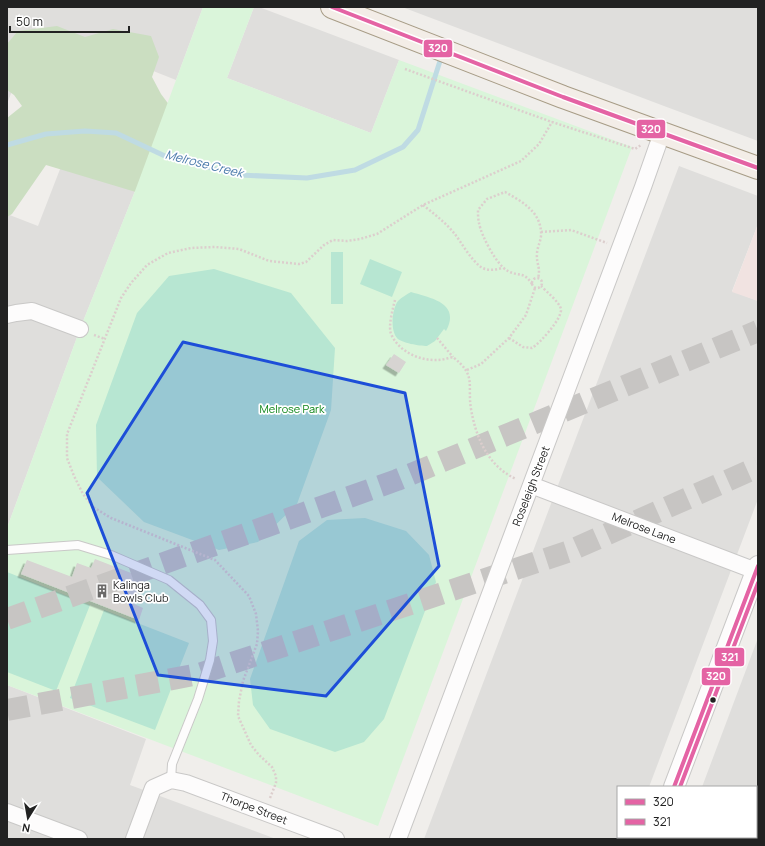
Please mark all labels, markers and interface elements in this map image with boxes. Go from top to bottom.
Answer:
scale bar [10,8,129,34]
text: 50 m [16,13,43,30]
line badge: 320 [423,39,453,58]
text: 320 [428,40,448,55]
line badge: 320 [636,119,666,139]
text: 320 [641,121,661,136]
water label: Melrose Creek [163,146,247,182]
park label: Melrose Park [260,401,325,416]
street label: Roseleigh Street [508,444,553,528]
street label: Melrose Lane [610,508,679,547]
place label: Kalinga Bowls Club [113,577,169,605]
building icon: Kalinga Bowls Club [94,583,110,599]
line badge: 321 [714,647,745,667]
text: 321 [721,649,739,664]
line badge: 320 [701,667,731,686]
text: 320 [706,668,726,683]
unlabelled marker [708,695,718,705]
legend [617,786,757,838]
street label: Thorpe Street [218,788,290,827]
text: 320 [653,793,674,810]
north arrow [8,798,48,838]
text: 321 [653,813,671,830]
text: N [21,820,31,836]

